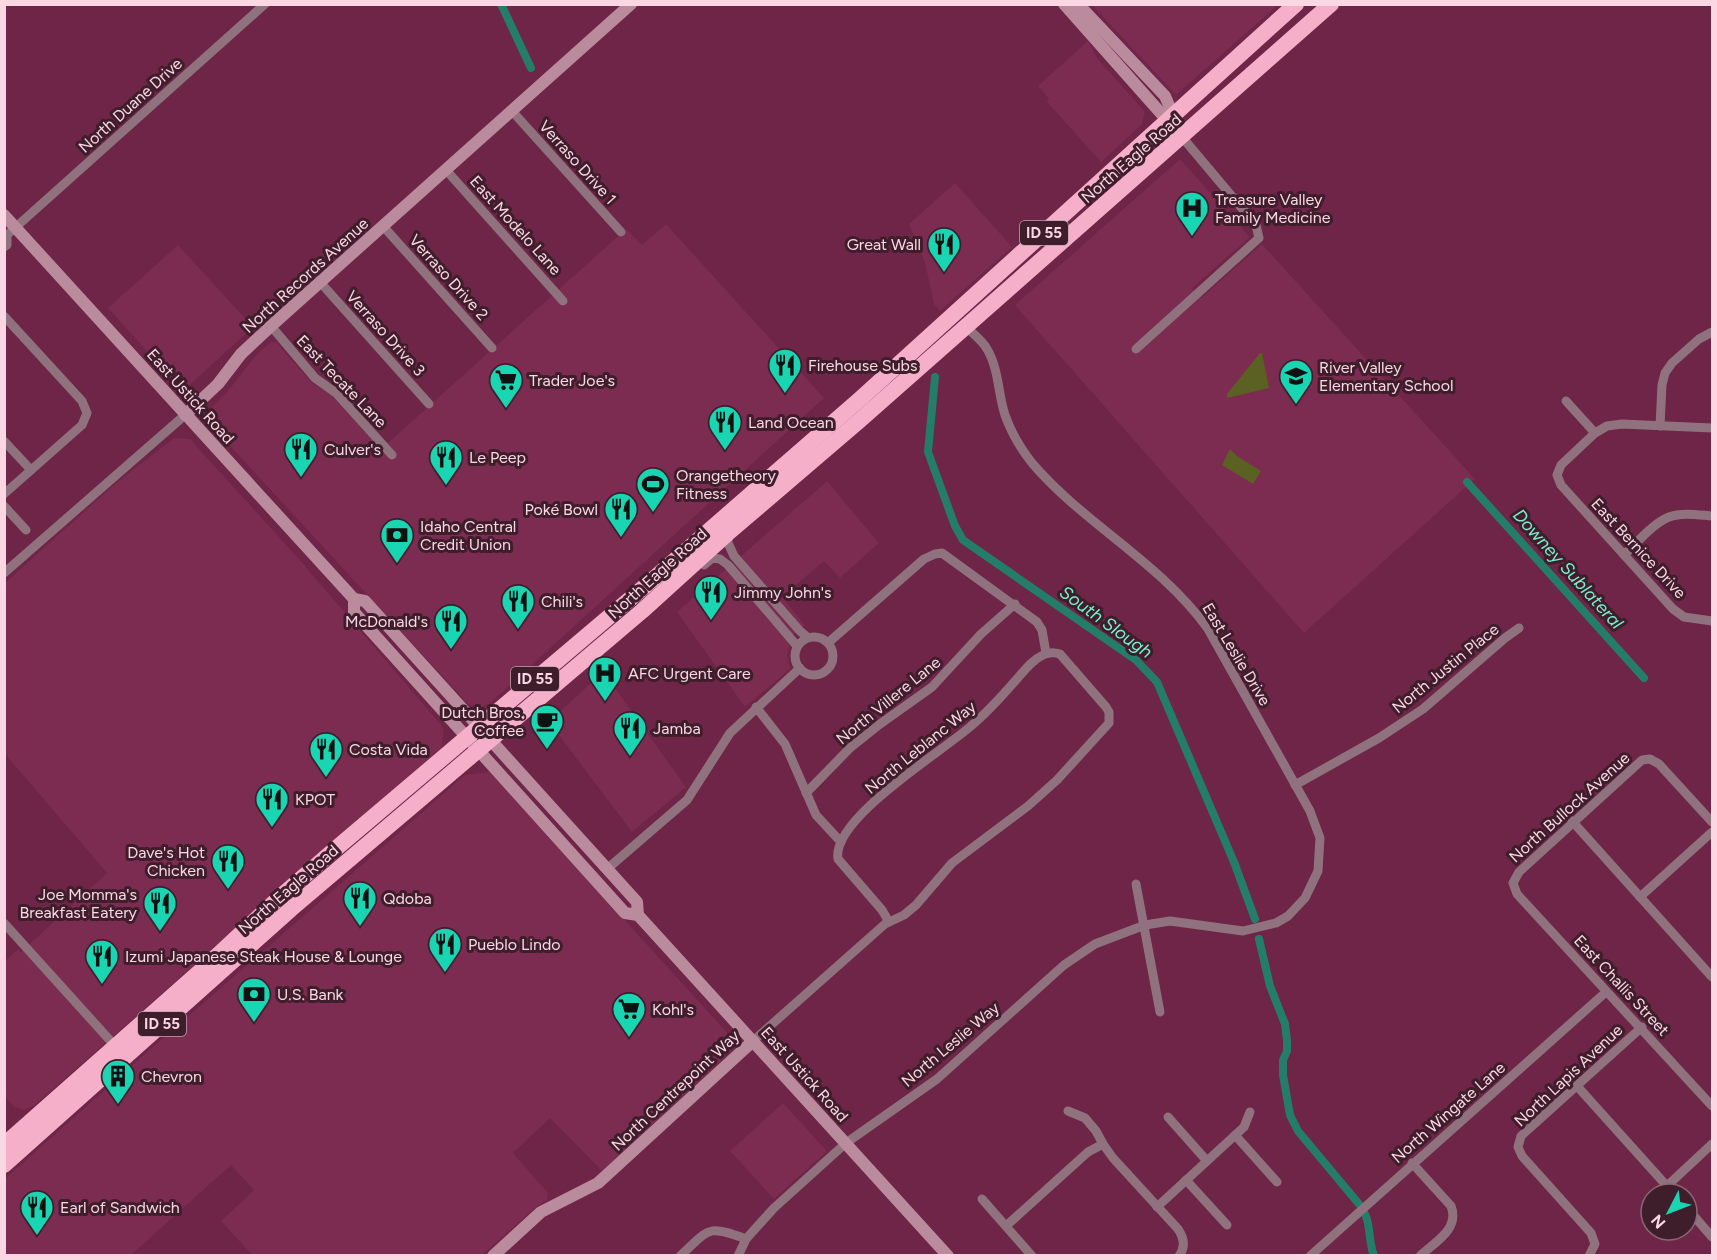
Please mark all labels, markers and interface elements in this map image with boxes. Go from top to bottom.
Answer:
street label: North Duane Drive [75,54,186,157]
street label: North Eagle Road [1078,110,1185,207]
street label: Verraso Drive 1 [535,116,620,208]
street label: East Modelo Lane [466,172,565,279]
hospital icon: Treasure Valley Family Medicine [1174,190,1210,237]
place label: Treasure Valley Family Medicine [1215,190,1331,227]
street label: North Records Avenue [238,214,372,337]
road number: ID 55 [1020,221,1068,245]
restaurant icon: Great Wall [926,226,962,273]
street label: Verraso Drive 2 [405,231,492,324]
place label: Great Wall [847,235,921,254]
street label: Verraso Drive 3 [342,287,429,380]
street label: East Tecate Lane [293,331,391,432]
street label: East Ustick Road [143,345,238,448]
restaurant icon: Firehouse Subs [767,347,803,394]
place label: Firehouse Subs [808,356,917,375]
school or university icon: River Valley Elementary School [1278,358,1314,405]
place label: River Valley Elementary School [1319,358,1453,395]
supermarket icon: Trader Joe's [488,362,524,409]
place label: Trader Joe's [529,371,615,390]
restaurant icon: Land Ocean [707,404,743,451]
place label: Land Ocean [748,413,834,432]
restaurant icon: Culver's [283,431,319,478]
restaurant icon: Le Peep [428,439,464,486]
place label: Culver's [324,440,381,459]
place label: Le Peep [469,448,526,467]
sports icon: Orangetheory Fitness [635,466,671,513]
place label: Orangetheory Fitness [676,466,776,503]
restaurant icon: Poké Bowl [603,491,639,538]
street label: East Bernice Drive [1587,494,1690,603]
place label: Poké Bowl [524,500,598,519]
water label: Downey Sublateral [1508,504,1628,634]
bank icon: Idaho Central Credit Union [379,517,415,564]
place label: Idaho Central Credit Union [420,517,516,554]
street label: North Eagle Road [604,524,711,623]
restaurant icon: Jimmy John's [693,574,729,621]
water label: South Slough [1055,581,1157,663]
restaurant icon: Chili's [500,583,536,630]
place label: Jimmy John's [734,583,831,602]
place label: Chili's [541,592,583,611]
street label: East Leslie Drive [1198,599,1275,709]
restaurant icon: McDonald's [433,603,469,650]
place label: McDonald's [345,612,428,631]
street label: North Justin Place [1388,619,1503,717]
street label: North Villere Lane [832,652,945,748]
hospital icon: AFC Urgent Care [587,655,623,702]
place label: AFC Urgent Care [628,664,751,683]
road number: ID 55 [511,667,559,691]
street label: North Leblanc Way [861,697,980,798]
place label: Dutch Bros. Coffee [441,703,524,740]
cafe icon: Dutch Bros. Coffee [529,703,565,750]
restaurant icon: Jamba [612,710,648,757]
place label: Jamba [653,719,701,738]
restaurant icon: Costa Vida [308,731,344,778]
place label: Costa Vida [349,740,428,759]
street label: North Bullock Avenue [1505,748,1634,866]
restaurant icon: KPOT [254,781,290,828]
place label: KPOT [295,790,335,809]
street label: North Eagle Road [235,841,342,938]
place label: Dave's Hot Chicken [127,843,205,880]
restaurant icon: Dave's Hot Chicken [210,843,246,890]
restaurant icon: Qdoba [342,880,378,927]
place label: Joe Momma's Breakfast Eatery [19,885,138,922]
restaurant icon: Joe Momma's Breakfast Eatery [142,885,178,932]
place label: Qdoba [383,889,432,908]
restaurant icon: Pueblo Lindo [427,926,463,973]
street label: East Challis Street [1570,931,1673,1040]
place label: Pueblo Lindo [468,935,561,954]
restaurant icon: Izumi Japanese Steak House & Lounge [84,938,120,985]
place label: Izumi Japanese Steak House & Lounge [125,947,402,966]
bank icon: U.S. Bank [236,976,272,1023]
place label: U.S. Bank [277,985,344,1004]
supermarket icon: Kohl's [611,991,647,1038]
street label: North Leslie Way [898,998,1003,1091]
place label: Kohl's [652,1000,694,1019]
road number: ID 55 [138,1012,186,1036]
street label: North Lapis Avenue [1510,1020,1627,1130]
street label: East Ustick Road [757,1023,852,1126]
street label: North Centrepoint Way [607,1026,744,1155]
building icon: Chevron [100,1058,136,1105]
street label: North Wingate Lane [1388,1058,1509,1167]
place label: Chevron [141,1067,202,1086]
north arrow [1639,1182,1699,1242]
restaurant icon: Earl of Sandwich [19,1189,55,1236]
place label: Earl of Sandwich [60,1198,180,1217]
text: N [1647,1211,1669,1233]

